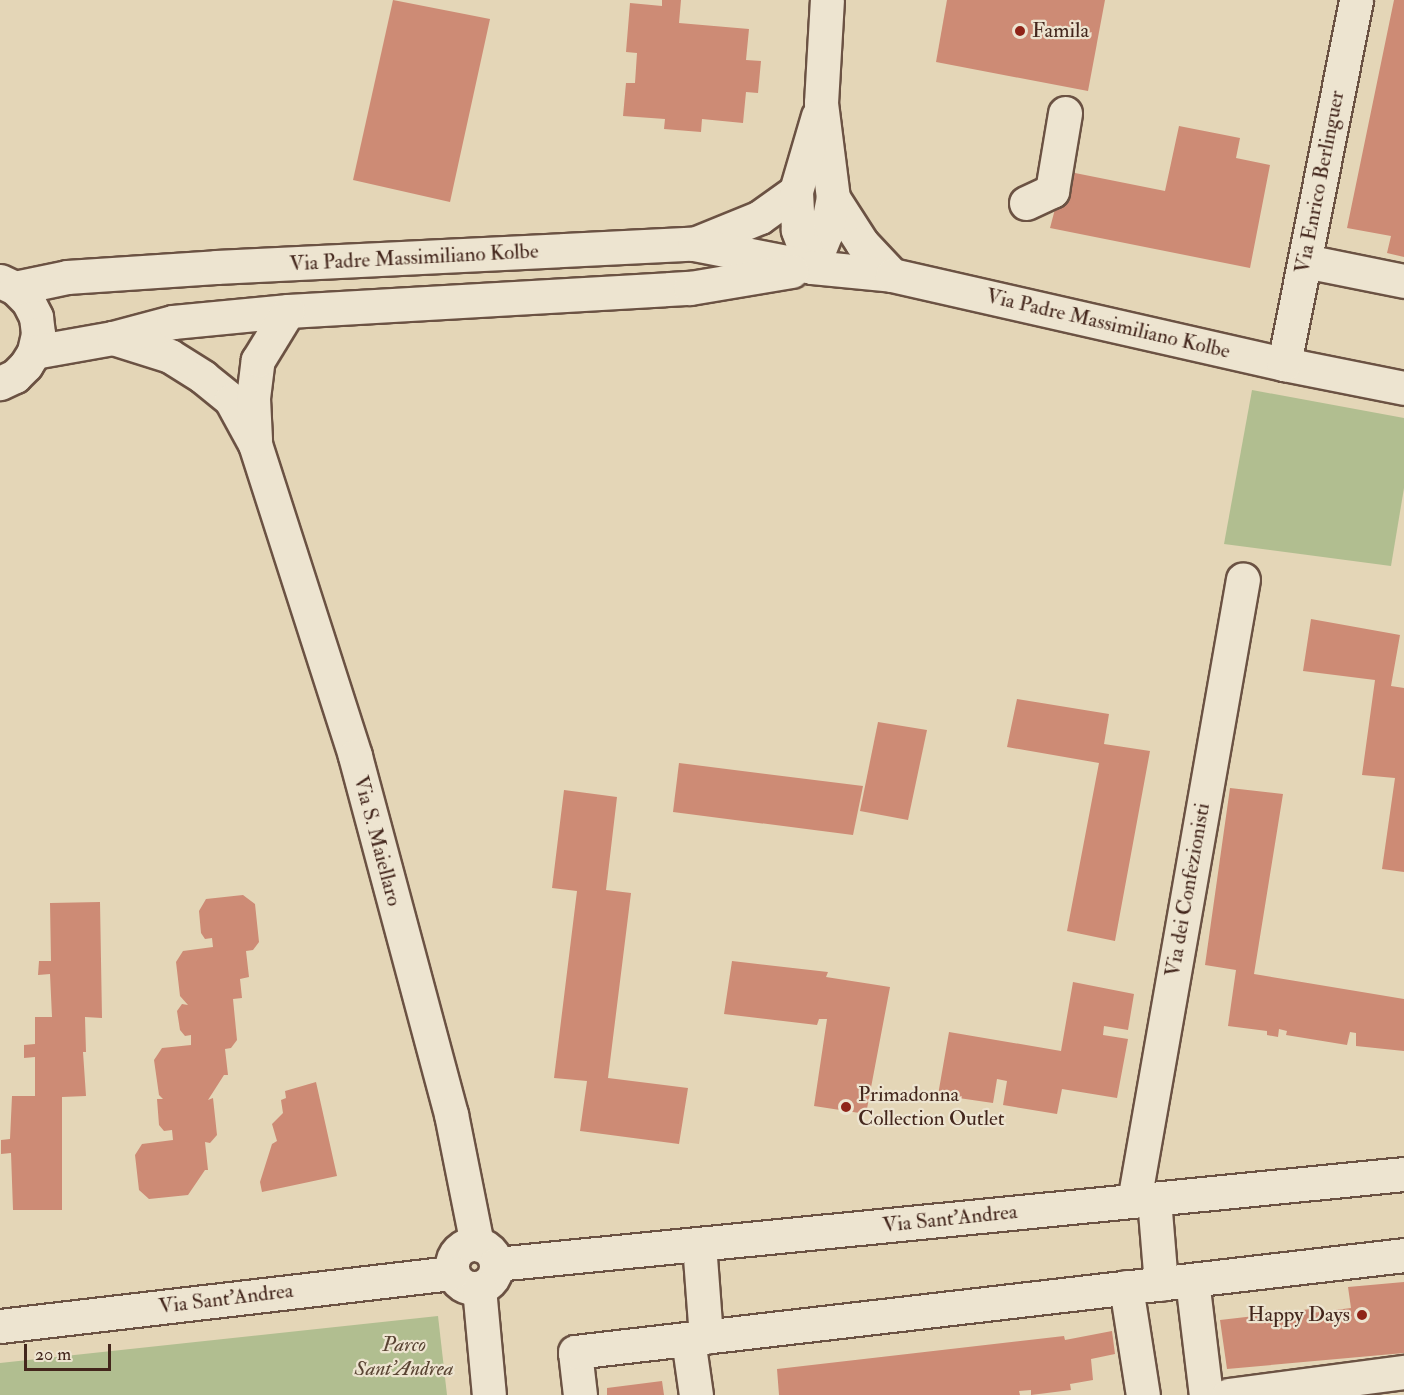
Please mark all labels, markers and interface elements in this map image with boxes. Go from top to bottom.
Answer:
place label: Famila [1032,18,1089,44]
marker: Famila [1013,24,1027,38]
street label: Via Enrico Berlinguer [1290,88,1350,276]
street label: Via Padre Massimiliano Kolbe [289,239,539,277]
street label: Via Padre Massimiliano Kolbe [984,284,1232,364]
street label: Via S. Maiellaro [348,773,406,909]
street label: Via dei Confezionisti [1160,801,1216,979]
place label: Primadonna Collection Outlet [858,1082,1005,1132]
marker: Primadonna Collection Outlet [839,1100,853,1114]
street label: Via Sant'Andrea [881,1199,1019,1239]
street label: Via Sant'Andrea [157,1278,295,1320]
place label: Happy Days [1247,1302,1350,1328]
marker: Happy Days [1355,1308,1369,1322]
scale bar [27,1332,114,1370]
park label: Parco Sant'Andrea [355,1332,453,1382]
text: 20 m [35,1343,71,1366]

